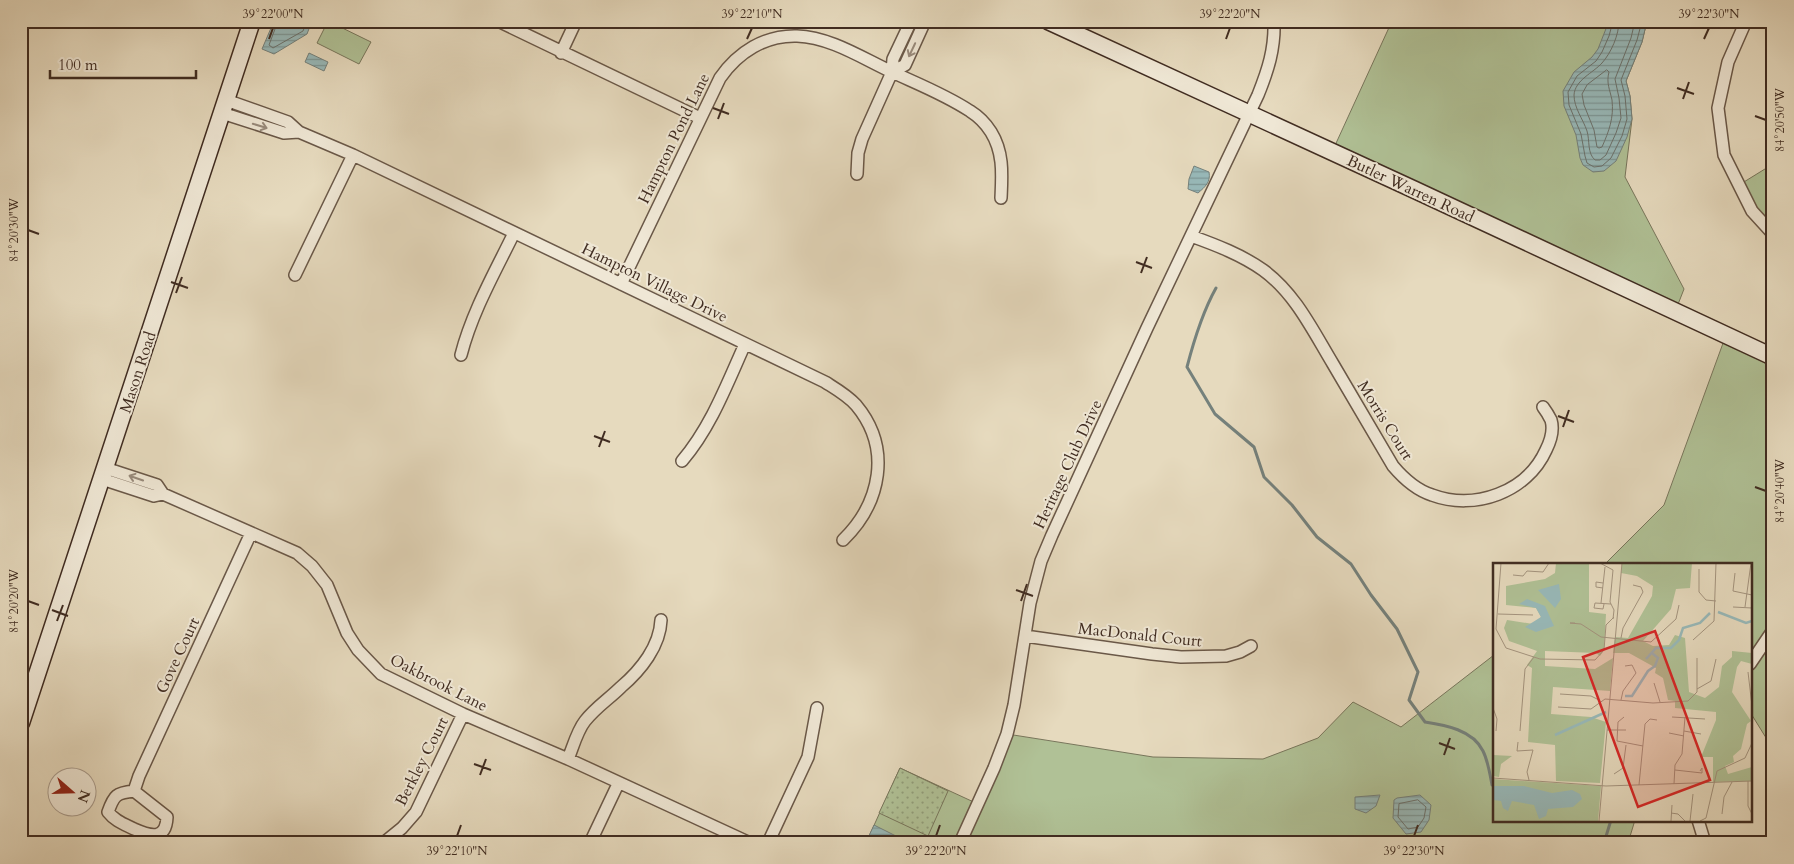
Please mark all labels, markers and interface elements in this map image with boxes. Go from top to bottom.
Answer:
text: 39°22'00"N [243,6,304,22]
text: 39°22'10"N [722,6,783,22]
text: 39°22'20"N [1200,6,1261,22]
text: 39°22'30"N [1679,6,1740,22]
one-way arrow [907,42,916,57]
scale bar [50,48,196,80]
text: 100 m [58,55,98,75]
street label: Hampton Pond Lane [633,70,715,207]
text: 84°20'50"W [1772,87,1788,152]
one-way arrow [252,121,268,131]
street label: Butler Warren Road [1343,150,1478,228]
text: 84°20'30"W [6,197,22,262]
street label: Hampton Village Drive [578,238,731,328]
street label: Mason Road [114,328,162,416]
street label: Morris Court [1352,376,1418,465]
street label: Heritage Club Drive [1028,396,1107,533]
text: 84°20'40"W [1772,458,1788,523]
one-way arrow [129,473,145,482]
inset map [1493,563,1752,822]
text: 84°20'20"W [6,568,22,633]
street label: Gove Court [151,614,205,697]
street label: MacDonald Court [1077,618,1203,652]
street label: Oakbrook Lane [386,649,491,717]
street label: Berkley Court [390,713,454,810]
north arrow [48,766,98,816]
text: N [73,787,95,805]
text: 39°22'10"N [427,843,488,859]
text: 39°22'20"N [906,843,967,859]
text: 39°22'30"N [1384,843,1445,859]

